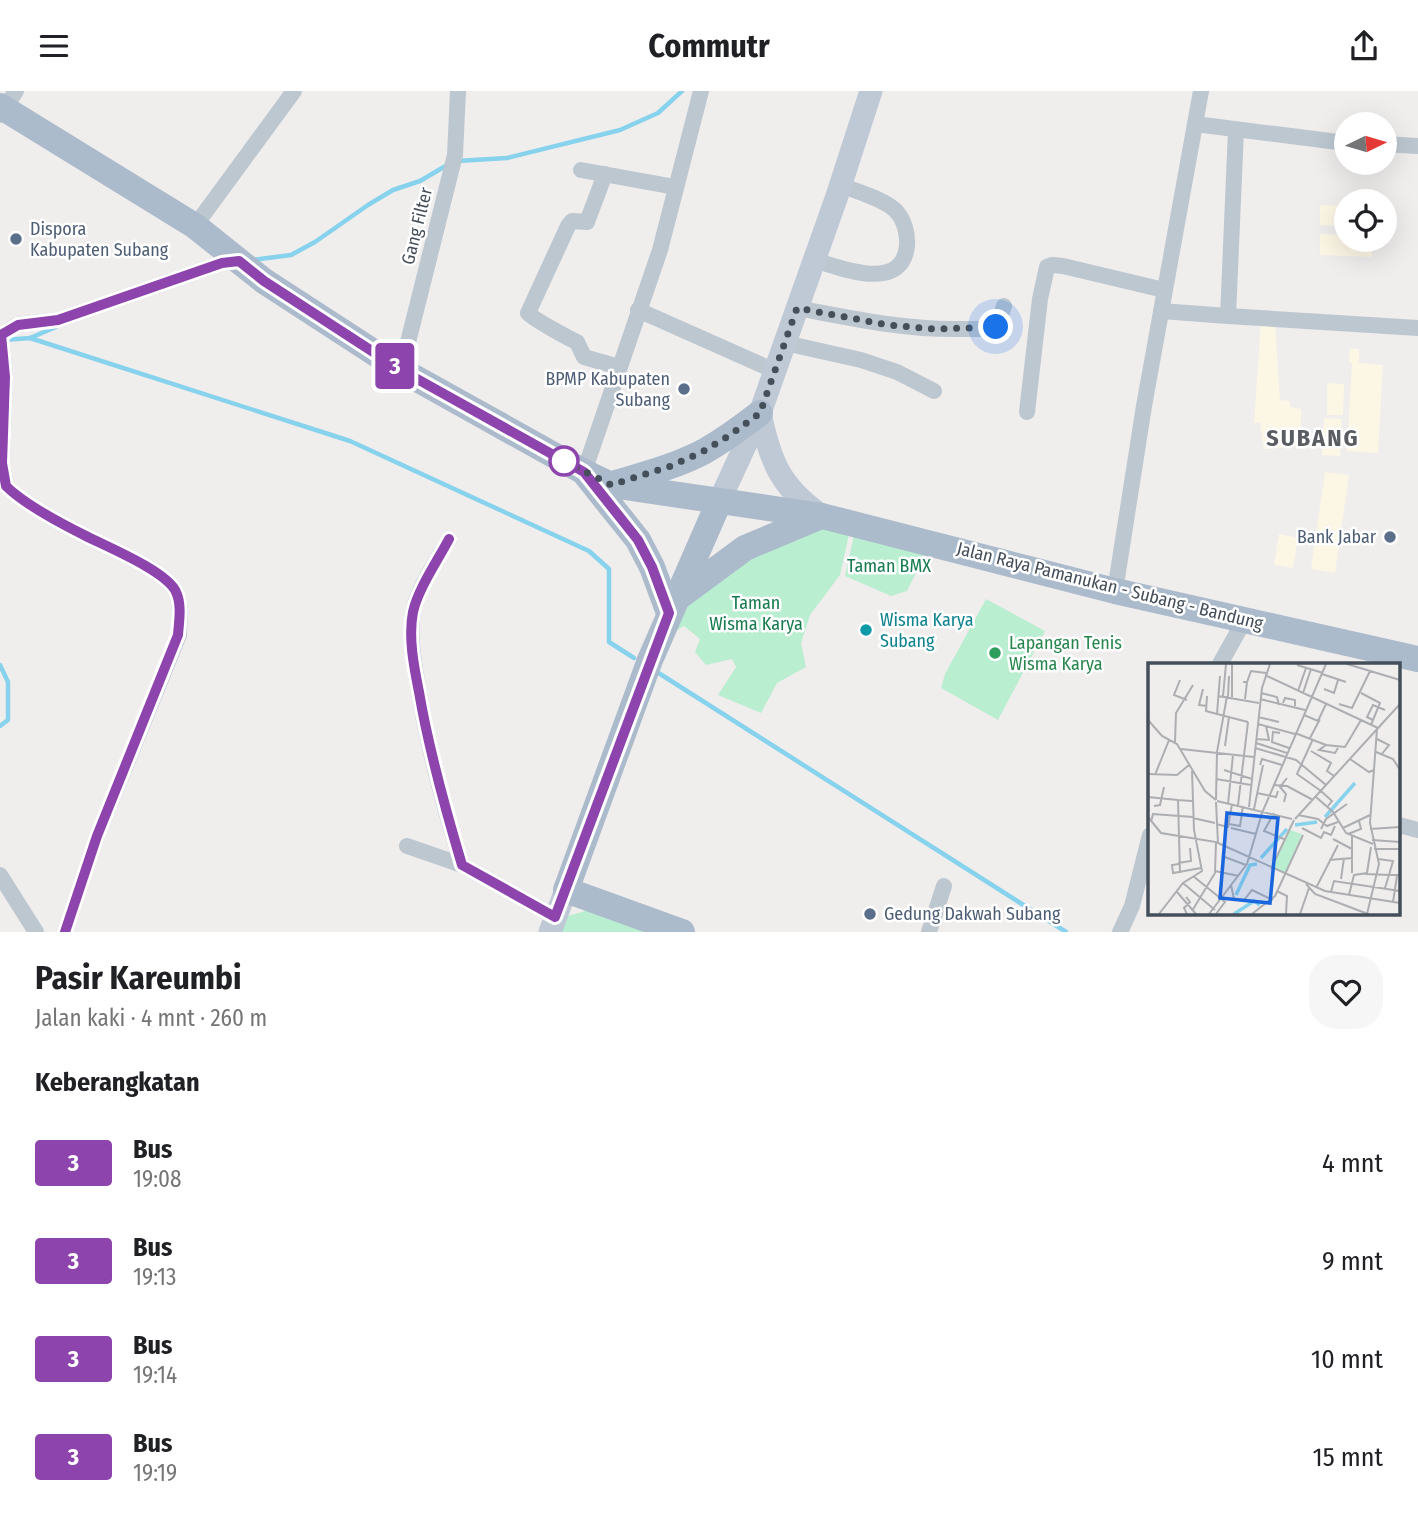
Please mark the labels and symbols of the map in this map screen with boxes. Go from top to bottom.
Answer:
north arrow [1334,112,1396,175]
street label: Gang Filter [397,184,437,267]
place label: Dispora Kabupaten Subang [30,218,169,261]
marker: Dispora Kabupaten Subang [8,231,24,247]
your location [978,309,1013,344]
line badge: 3 [372,343,418,389]
place label: BPMP Kabupaten Subang [545,368,671,411]
marker: BPMP Kabupaten Subang [676,381,692,397]
district label: SUBANG [1266,424,1360,452]
unlabelled marker [549,446,579,476]
place label: Bank Jabar [1297,526,1377,548]
marker: Bank Jabar [1382,529,1398,545]
street label: Jalan Raya Pamanukan - Subang - Bandung [955,537,1266,635]
park label: Taman BMX [847,555,931,577]
park label: Taman Wisma Karya [709,592,803,635]
place label: Wisma Karya Subang [880,609,974,652]
marker: Wisma Karya Subang [858,622,874,638]
place label: Lapangan Tenis Wisma Karya [1009,632,1122,675]
marker: Lapangan Tenis Wisma Karya [987,645,1003,661]
inset map [1148,663,1400,915]
place label: Gedung Dakwah Subang [884,903,1061,925]
marker: Gedung Dakwah Subang [862,906,878,922]

